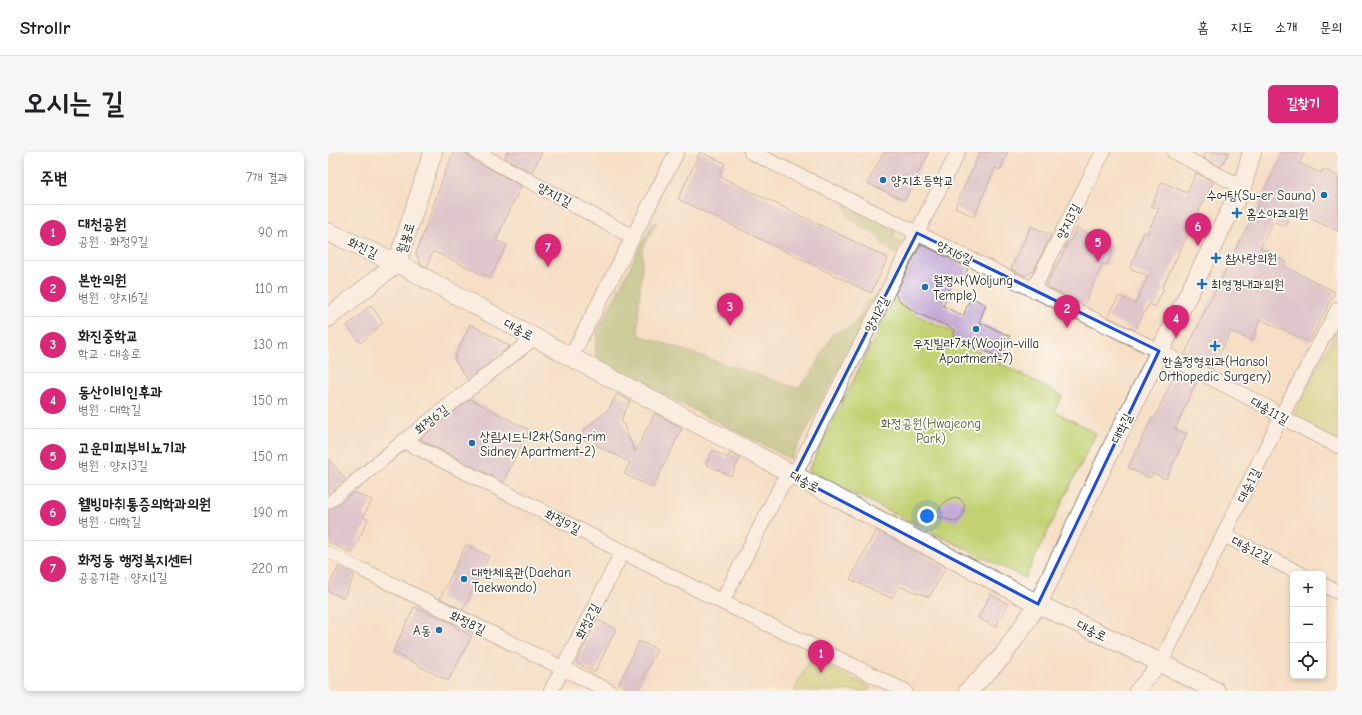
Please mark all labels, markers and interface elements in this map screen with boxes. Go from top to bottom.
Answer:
text: Strollr [20,17,70,39]
text: 홈 [1197,19,1208,36]
text: 지도 [1230,19,1253,36]
text: 소개 [1275,19,1297,36]
text: 문의 [1319,19,1342,36]
button: 길찾기 [1268,85,1338,123]
text: 오시는 길 [24,87,124,119]
text: 주변 [40,169,67,188]
text: 7개 결과 [246,170,288,185]
place label: 양지초등학교 [891,173,954,188]
marker: 양지초등학교 [878,175,888,185]
street label: 양지1길 [535,179,574,210]
place label: 수어탕(Su-er Sauna) [1206,188,1316,203]
marker: 수어탕(Su-er Sauna) [1319,190,1329,200]
street label: 양지3길 [1053,201,1084,242]
place label: 홈소아과의원 [1246,206,1309,221]
marker: 홈소아과의원 [1231,207,1243,219]
pin: 6 [1185,213,1211,246]
text: 대천공원 [78,215,126,233]
street label: 월봉로 [393,221,417,255]
text: 1 [50,225,56,240]
text: 90 m [258,225,288,240]
pin: 5 [1085,229,1111,262]
text: 공원 · 화정9길 [78,234,148,249]
street label: 화진길 [345,234,380,261]
pin: 7 [535,234,561,267]
street label: 양지6길 [934,237,975,268]
place label: 참사랑의원 [1225,251,1277,266]
marker: 참사랑의원 [1210,252,1222,264]
text: 본한의원 [78,271,126,289]
place label: 월정사(Woljung Temple) [933,273,1013,303]
place label: 최형경내과의원 [1211,277,1284,292]
marker: 최형경내과의원 [1196,278,1208,290]
text: 2 [50,281,56,296]
text: 110 m [255,281,288,296]
marker: 월정사(Woljung Temple) [920,282,930,292]
text: 병원 · 양지6길 [78,290,148,305]
pin: 3 [717,293,743,326]
street label: 양지2길 [861,294,892,335]
pin: 2 [1054,295,1080,328]
pin: 4 [1163,305,1189,338]
street label: 대송로 [501,315,536,343]
marker: 우진빌라7차(Woojin-villa Apartment-7) [971,324,981,334]
text: 화진중학교 [78,327,138,345]
place label: 우진빌라7차(Woojin-villa Apartment-7) [913,336,1039,366]
text: 3 [50,337,56,352]
text: 130 m [253,337,288,352]
marker: 한솔정형외과(Hansol Orthopedic Surgery) [1209,340,1221,352]
text: 학교 · 대송로 [78,346,141,361]
place label: 한솔정형외과(Hansol Orthopedic Surgery) [1159,354,1271,384]
text: 동산이비인후과 [78,383,163,401]
text: 4 [50,393,56,408]
text: 150 m [253,393,288,408]
street label: 대송11길 [1248,394,1292,427]
text: 병원 · 대학길 [78,402,141,417]
street label: 화정6길 [412,402,451,437]
street label: 대학길 [1108,411,1135,446]
park label: 화정공원(Hwajeong Park) [881,416,981,446]
place label: 상림시드니2차(Sang-rim Sidney Apartment-2) [480,429,606,459]
marker: 상림시드니2차(Sang-rim Sidney Apartment-2) [467,438,477,448]
text: 고운미피부비뇨기과 [78,439,187,457]
text: 5 [50,449,56,464]
text: 150 m [253,449,288,464]
text: 병원 · 양지3길 [78,458,148,473]
street label: 대송1길 [1234,466,1263,505]
street label: 대송로 [787,467,822,495]
text: 웰빙마취통증의학과의원 [78,495,211,513]
text: 6 [50,505,56,520]
text: 190 m [253,505,288,520]
street label: 화정9길 [542,506,583,537]
your location [917,506,937,526]
text: 병원 · 대학길 [78,514,141,529]
street label: 대송12길 [1229,533,1274,566]
text: 화정동 행정복지센터 [78,551,192,569]
text: 7 [50,561,56,576]
text: 220 m [251,561,288,576]
place label: 대한체육관(Daehan Taekwondo) [472,565,571,595]
text: 공공기관 · 양지1길 [78,570,167,585]
map controls [1290,571,1326,679]
button: + [1290,571,1326,607]
marker: 대한체육관(Daehan Taekwondo) [459,574,469,584]
street label: 화정2길 [572,601,603,642]
street label: 화정8길 [447,607,488,638]
button: − [1290,607,1326,643]
street label: 대송로 [1074,617,1109,644]
place label: A동 [413,623,431,638]
marker: A동 [434,625,444,635]
pin: 1 [808,640,834,673]
button: locate [1290,643,1326,679]

